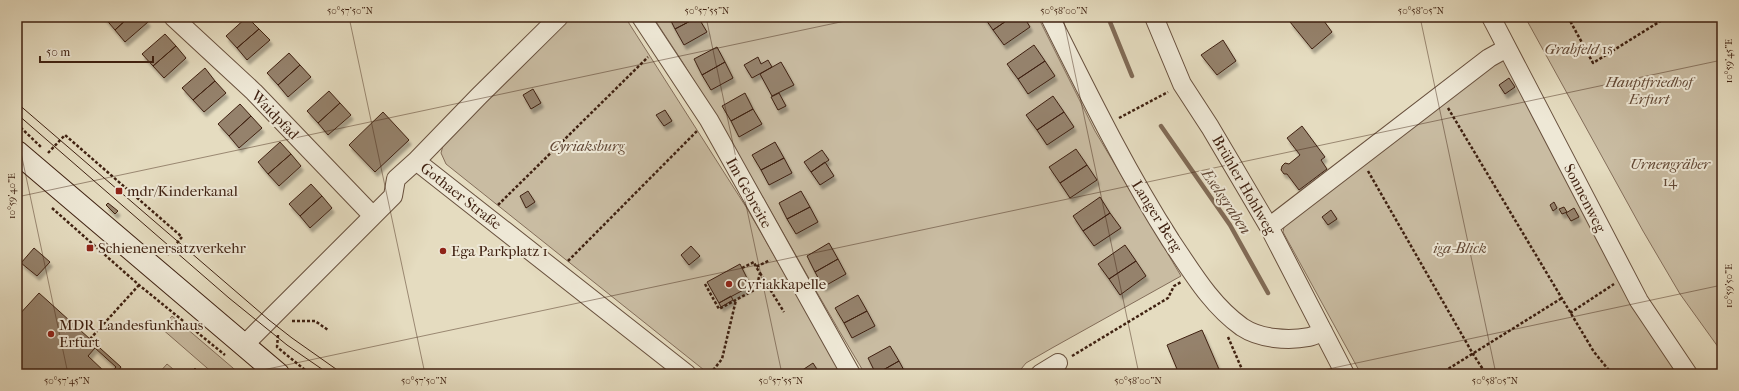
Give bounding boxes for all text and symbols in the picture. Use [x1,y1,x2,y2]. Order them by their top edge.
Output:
text: 50°57'50"N [327,5,373,17]
text: 50°57'55"N [685,5,730,17]
text: 50°58'00"N [1040,5,1088,17]
text: 50°58'05"N [1398,5,1445,17]
scale bar [40,38,153,64]
text: 10°59'45"E [1723,39,1735,83]
park label: Grabfeld 15 [1545,40,1614,58]
text: 50 m [46,45,70,59]
park label: Hauptfriedhof Erfurt [1604,73,1696,108]
street label: Waidpfad [247,86,303,144]
street label: Brühler Hohlweg [1208,132,1280,239]
park label: Cyriaksburg [549,137,626,155]
street label: Im Gebreite [722,154,776,232]
park label: Urnengräber 14 [1630,155,1711,190]
street label: Gothaer Straße [417,159,506,234]
street label: Sonnenweg [1560,161,1610,236]
water label: Eselsgraben [1197,164,1255,238]
text: 10°59'40"E [6,173,18,219]
street label: Langer Berg [1128,177,1187,256]
place label: mdr/Kinderkanal [127,182,238,200]
marker: mdr/Kinderkanal [114,186,124,196]
place label: Schienenersatzverkehr [98,239,247,257]
park label: iga-Blick [1433,239,1487,257]
place label: Ega Parkplatz 1 [451,242,548,260]
marker: Schienenersatzverkehr [85,243,95,253]
marker: Ega Parkplatz 1 [438,246,448,256]
text: 10°59'50"E [1723,264,1735,308]
place label: Cyriakkapelle [737,275,827,293]
marker: Cyriakkapelle [724,279,734,289]
place label: MDR Landesfunkhaus Erfurt [59,316,204,351]
marker: MDR Landesfunkhaus Erfurt [46,329,56,339]
text: 50°57'45"N [44,375,91,387]
text: 50°57'50"N [401,375,447,387]
text: 50°57'55"N [759,375,804,387]
text: 50°58'00"N [1114,375,1162,387]
text: 50°58'05"N [1472,375,1519,387]

